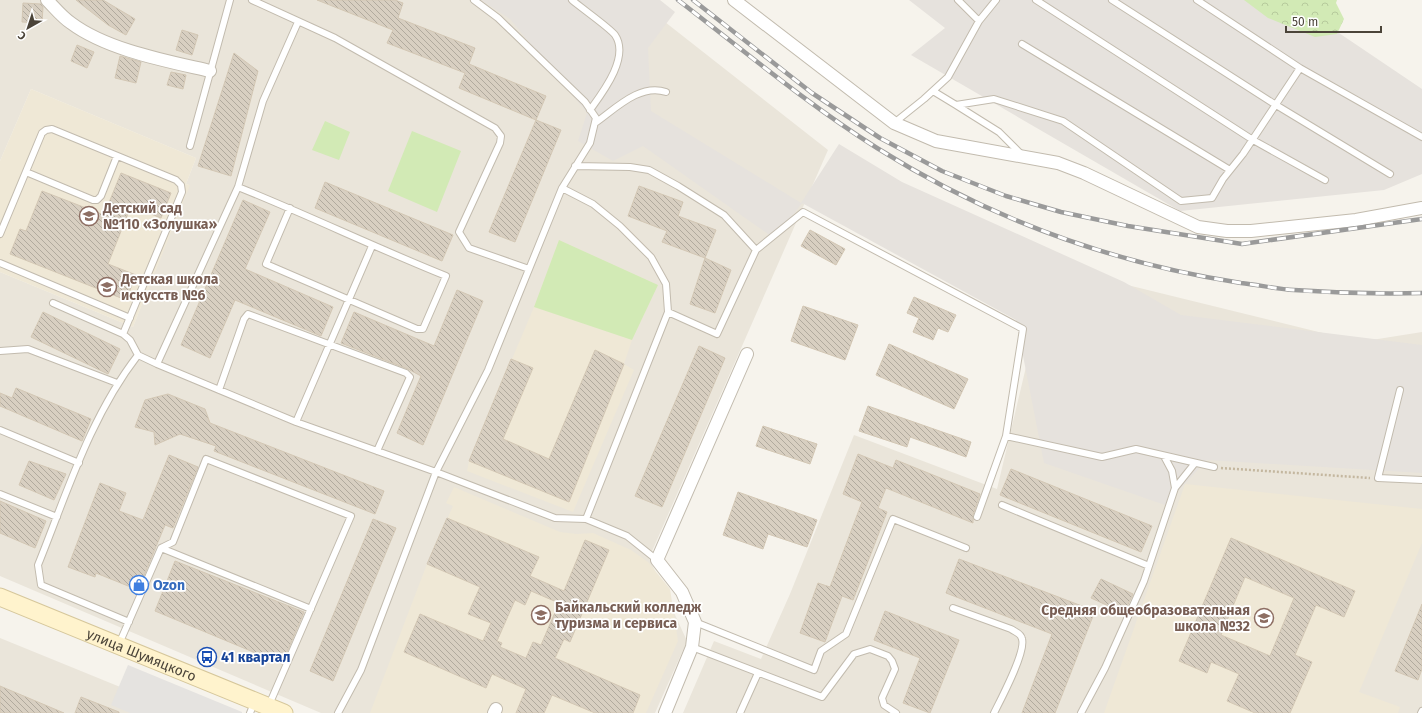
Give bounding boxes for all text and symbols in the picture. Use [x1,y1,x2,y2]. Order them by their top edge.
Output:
north arrow [8,8,48,48]
scale bar [1286,8,1381,34]
text: 50 m [1292,15,1318,29]
text: С [15,28,29,42]
place label: Детский сад №110 «Золушка» [102,200,218,233]
school or university icon: Детский сад №110 «Золушка» [78,205,100,227]
place label: Детская школа искусств №6 [120,271,219,304]
school or university icon: Детская школа искусств №6 [96,276,118,298]
shop icon: Ozon [128,574,150,596]
place label: Ozon [153,577,185,594]
place label: Байкальский колледж туризма и сервиса [555,599,702,632]
place label: Средняя общеобразовательная школа №32 [1041,602,1250,635]
school or university icon: Байкальский колледж туризма и сервиса [530,604,552,626]
school or university icon: Средняя общеобразовательная школа №32 [1253,607,1275,629]
street label: улица Шумяцкого [84,625,199,685]
bus stop icon: 41 квартал [196,646,218,668]
place label: 41 квартал [221,649,290,666]

